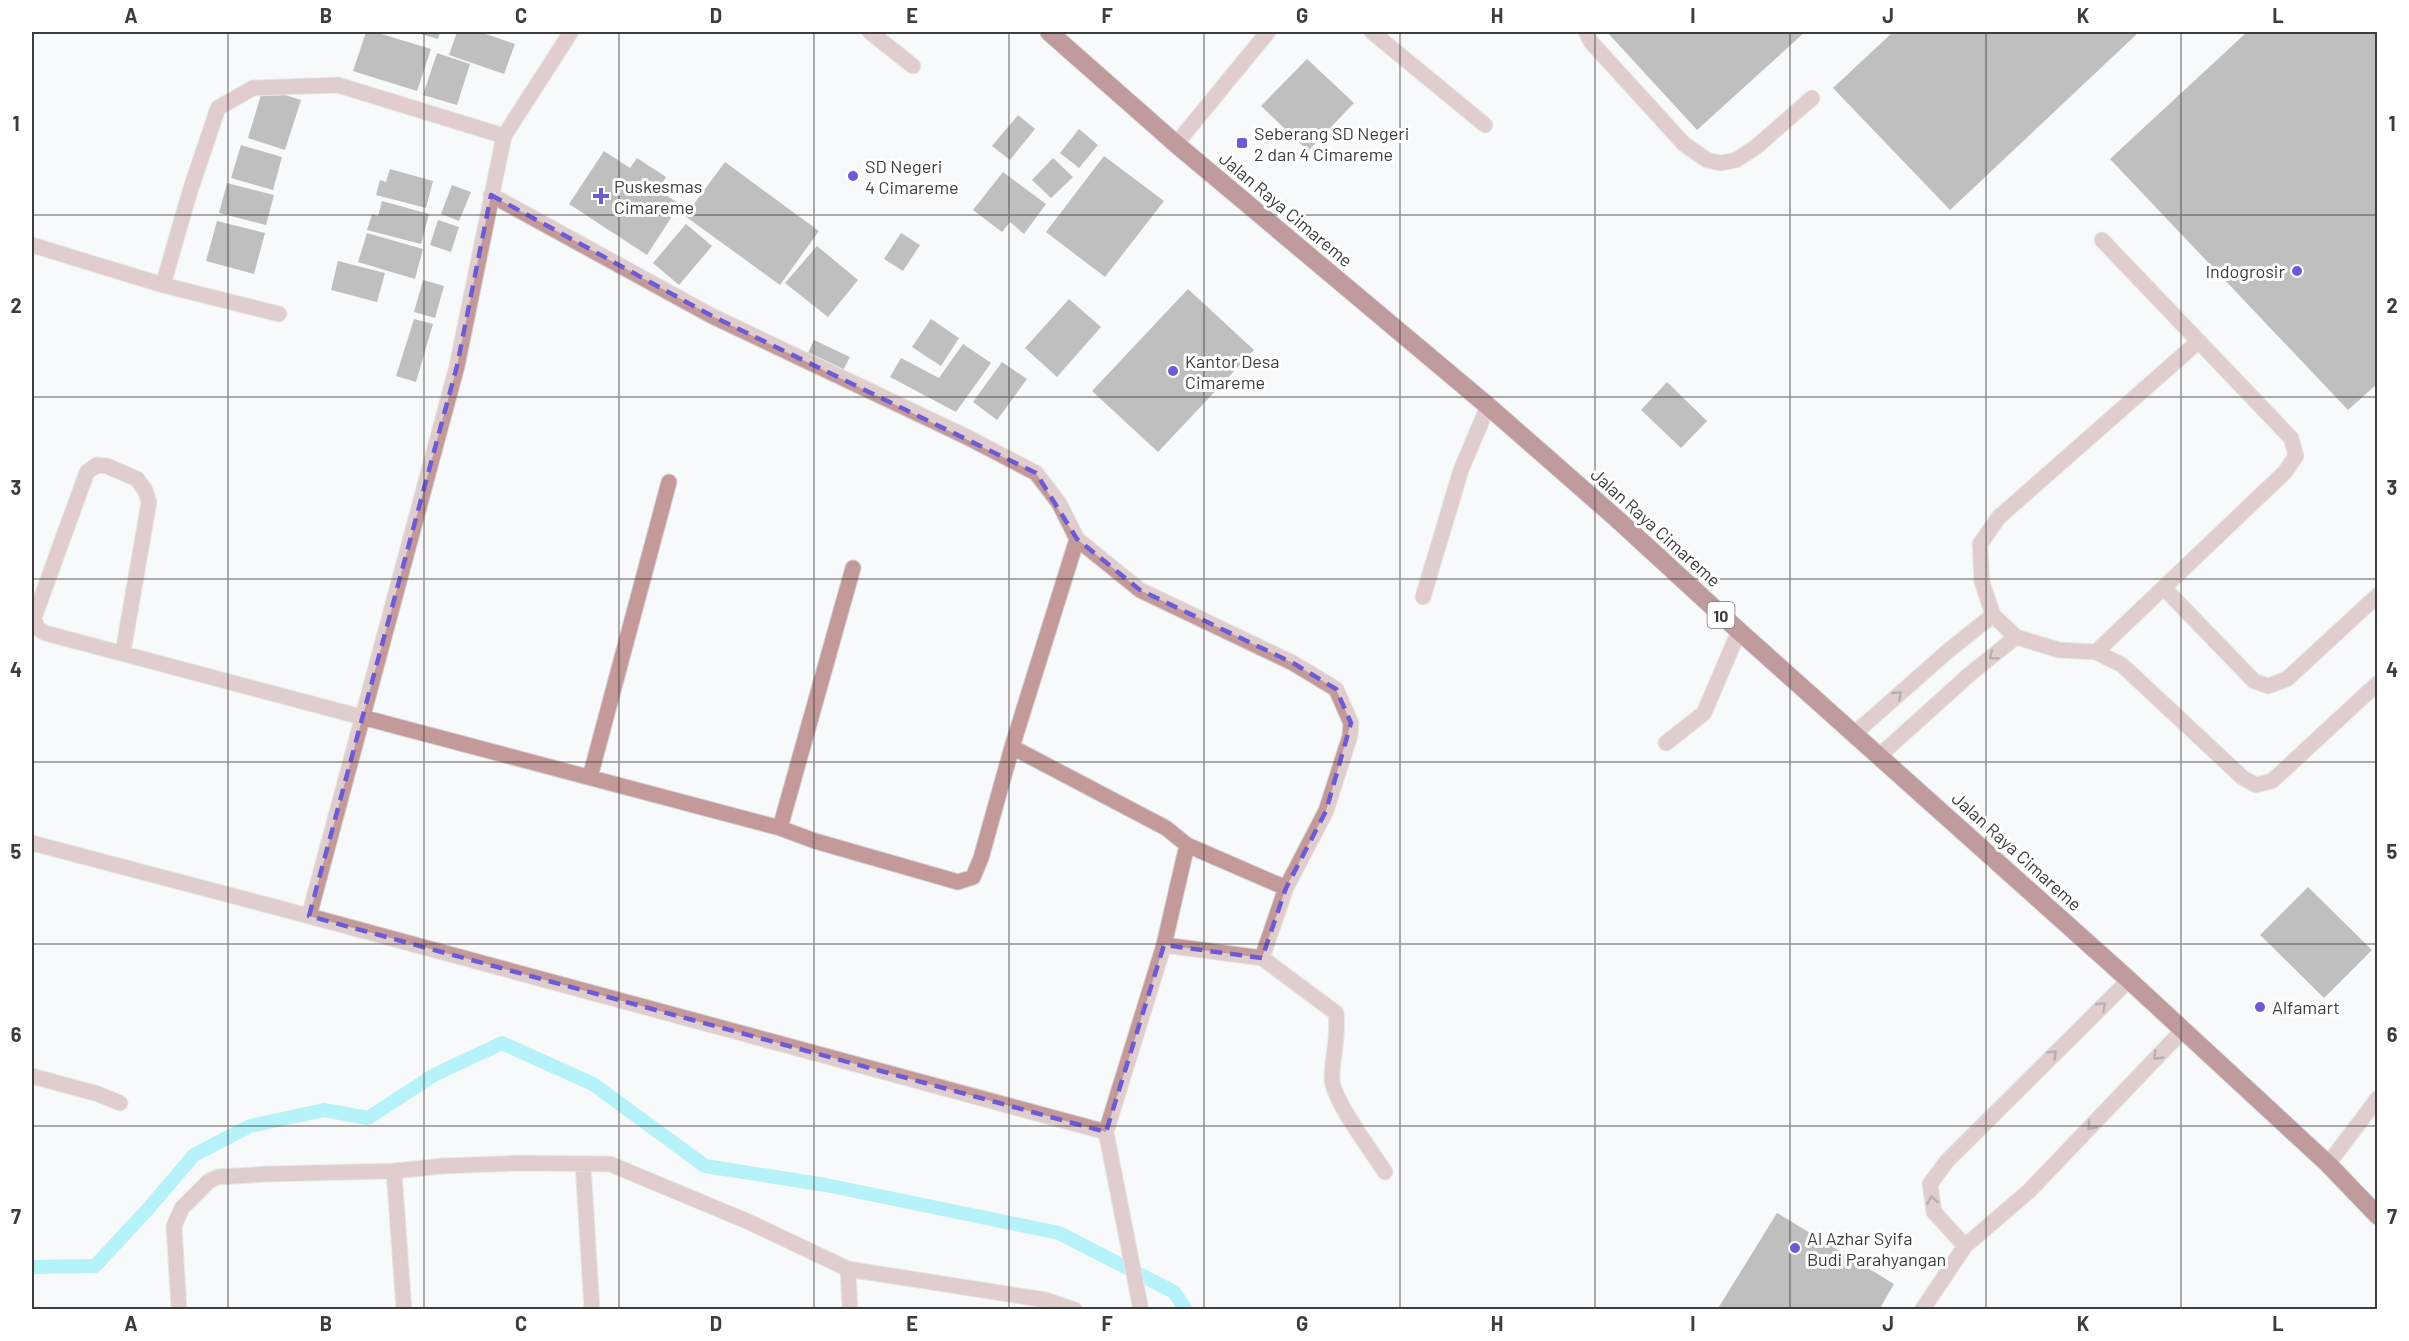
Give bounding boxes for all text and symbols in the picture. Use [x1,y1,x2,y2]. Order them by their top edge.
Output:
text: A [124,3,138,27]
text: B [320,3,332,27]
text: C [515,3,527,27]
text: D [710,3,722,27]
text: E [906,3,918,27]
text: F [1101,3,1113,27]
text: G [1296,3,1308,27]
text: H [1491,3,1503,27]
text: I [1690,3,1696,27]
text: J [1882,3,1894,27]
text: K [2077,3,2090,27]
text: L [2272,3,2284,27]
text: 1 [12,111,20,135]
text: 1 [2388,111,2396,135]
place label: Seberang SD Negeri 2 dan 4 Cimareme [1254,122,1409,165]
marker: Seberang SD Negeri 2 dan 4 Cimareme [1235,136,1249,150]
street label: Jalan Raya Cimareme [1215,147,1357,271]
place label: SD Negeri 4 Cimareme [865,155,959,198]
marker: SD Negeri 4 Cimareme [846,169,860,183]
place label: Puskesmas Cimareme [614,175,702,218]
marker: Puskesmas Cimareme [592,187,610,205]
place label: Indogrosir [2205,260,2285,282]
marker: Indogrosir [2290,264,2304,278]
text: 2 [10,293,22,317]
text: 2 [2386,293,2398,317]
place label: Kantor Desa Cimareme [1185,350,1280,393]
marker: Kantor Desa Cimareme [1166,364,1180,378]
street label: Jalan Raya Cimareme [1586,463,1726,591]
text: 3 [11,475,21,499]
text: 3 [2387,475,2397,499]
road number: 10 [1708,602,1734,628]
one-way arrow [1989,648,2000,659]
text: 4 [10,657,22,681]
text: 4 [2386,657,2398,681]
one-way arrow [1891,691,1901,702]
street label: Jalan Raya Cimareme [1947,787,2087,915]
text: 5 [11,839,22,863]
text: 5 [2387,839,2398,863]
place label: Alfamart [2272,996,2340,1018]
marker: Alfamart [2253,1000,2267,1014]
one-way arrow [2094,1003,2105,1014]
text: 6 [11,1022,22,1046]
text: 6 [2387,1022,2398,1046]
one-way arrow [2153,1050,2164,1060]
one-way arrow [2046,1051,2057,1061]
one-way arrow [2087,1119,2098,1129]
one-way arrow [1927,1195,1939,1205]
text: 7 [11,1204,21,1228]
text: 7 [2387,1204,2397,1228]
place label: Al Azhar Syifa Budi Parahyangan [1807,1227,1946,1270]
marker: Al Azhar Syifa Budi Parahyangan [1788,1241,1802,1255]
text: A [124,1311,138,1335]
text: B [320,1311,332,1335]
text: C [515,1311,527,1335]
text: D [710,1311,722,1335]
text: E [906,1311,918,1335]
text: F [1101,1311,1113,1335]
text: G [1296,1311,1308,1335]
text: H [1491,1311,1503,1335]
text: I [1690,1311,1696,1335]
text: J [1882,1311,1894,1335]
text: K [2077,1311,2090,1335]
text: L [2272,1311,2284,1335]

